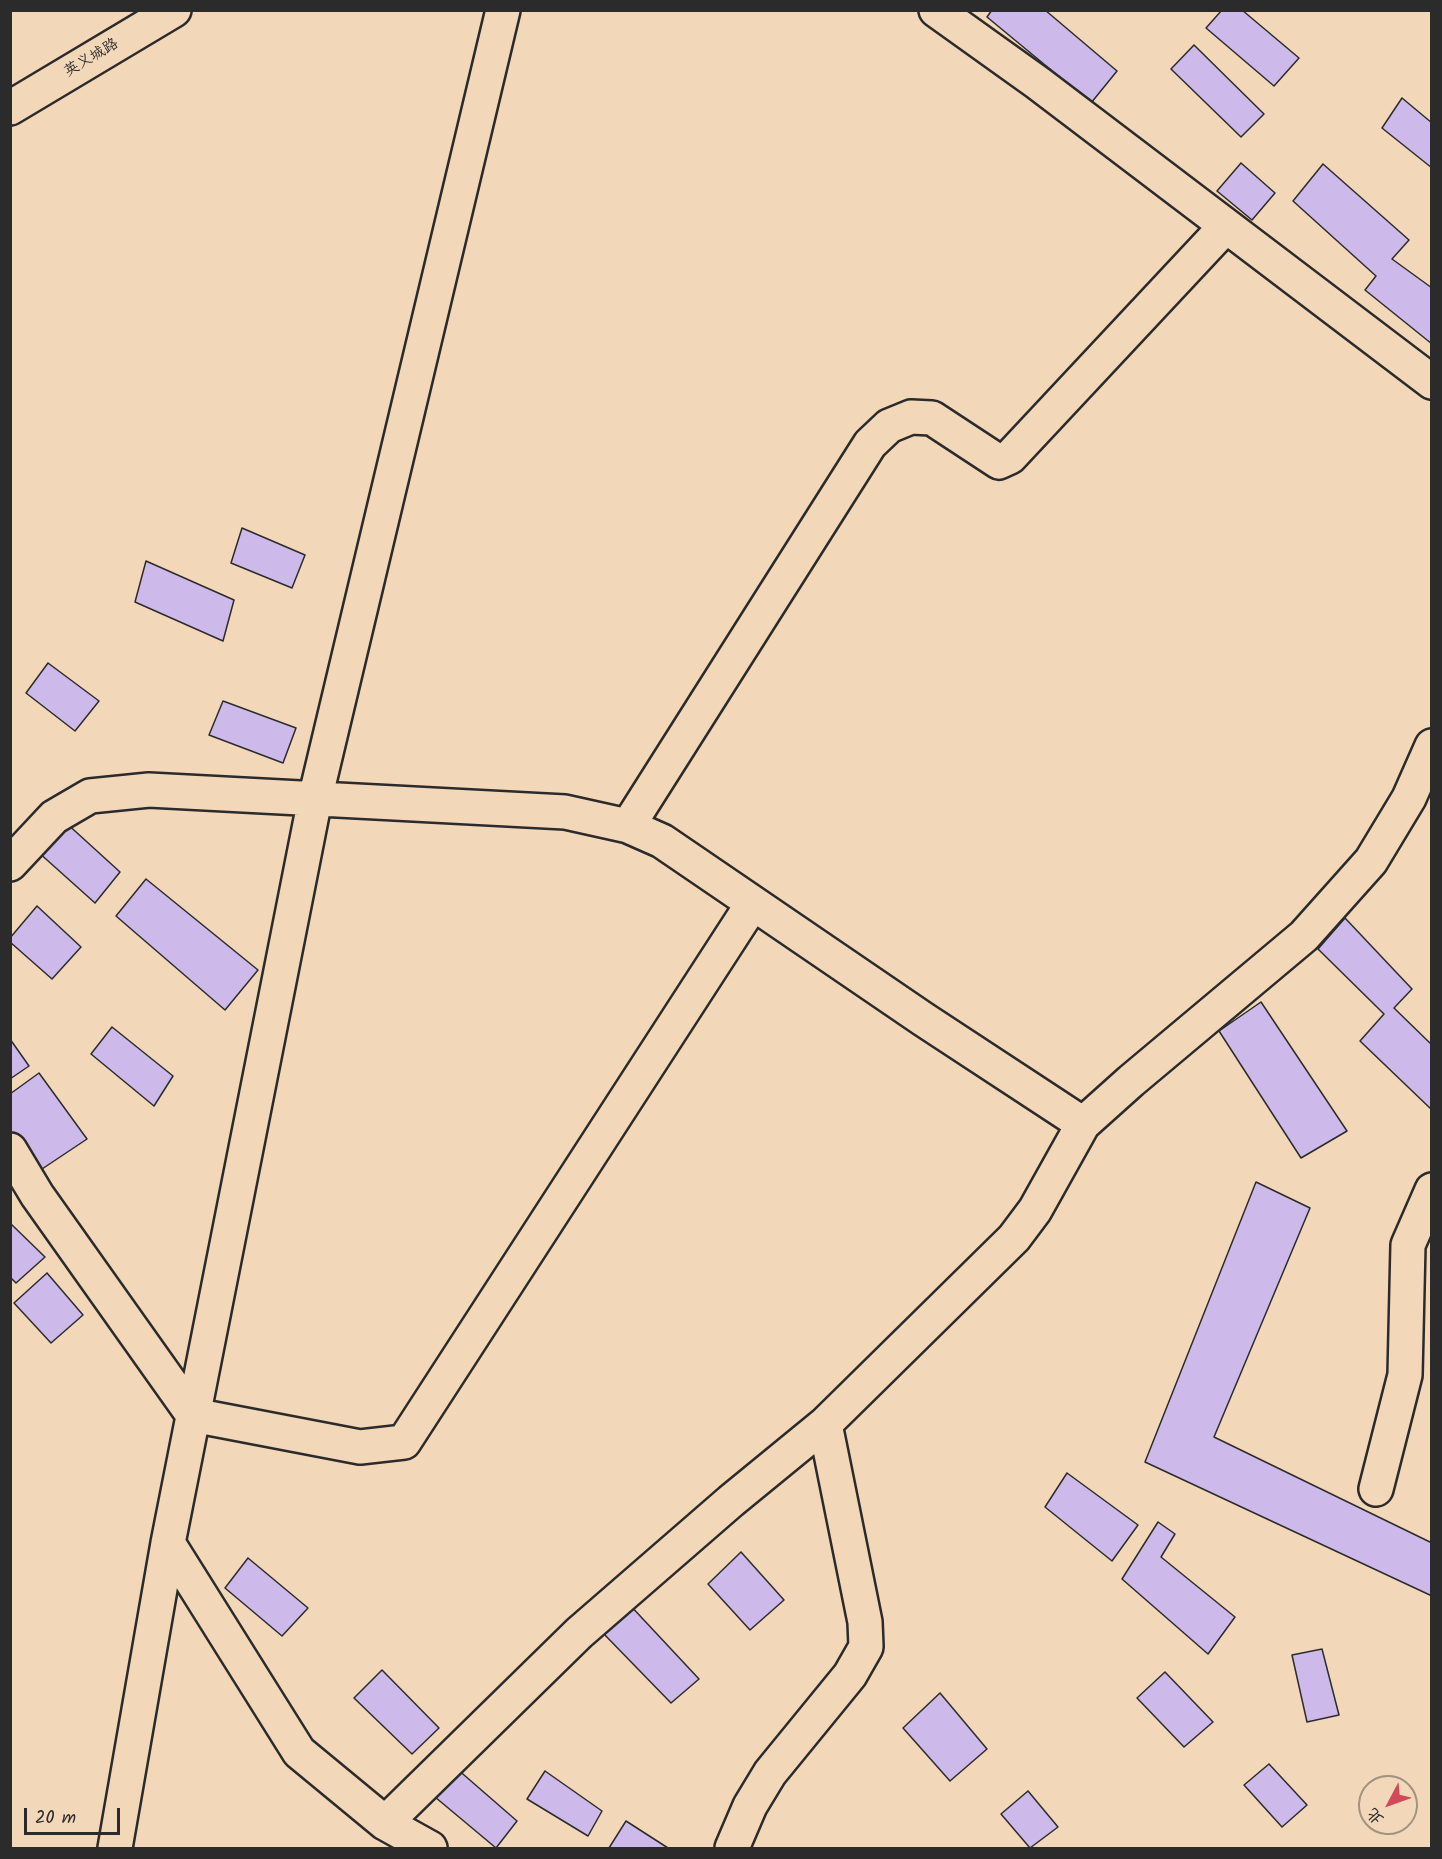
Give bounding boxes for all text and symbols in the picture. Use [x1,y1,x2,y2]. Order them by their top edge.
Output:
street label: 英义城路 [62,36,122,82]
north arrow [1358,1775,1418,1835]
scale bar [27,1796,123,1834]
text: 北 [1361,1802,1390,1830]
text: 20 m [35,1804,76,1833]

